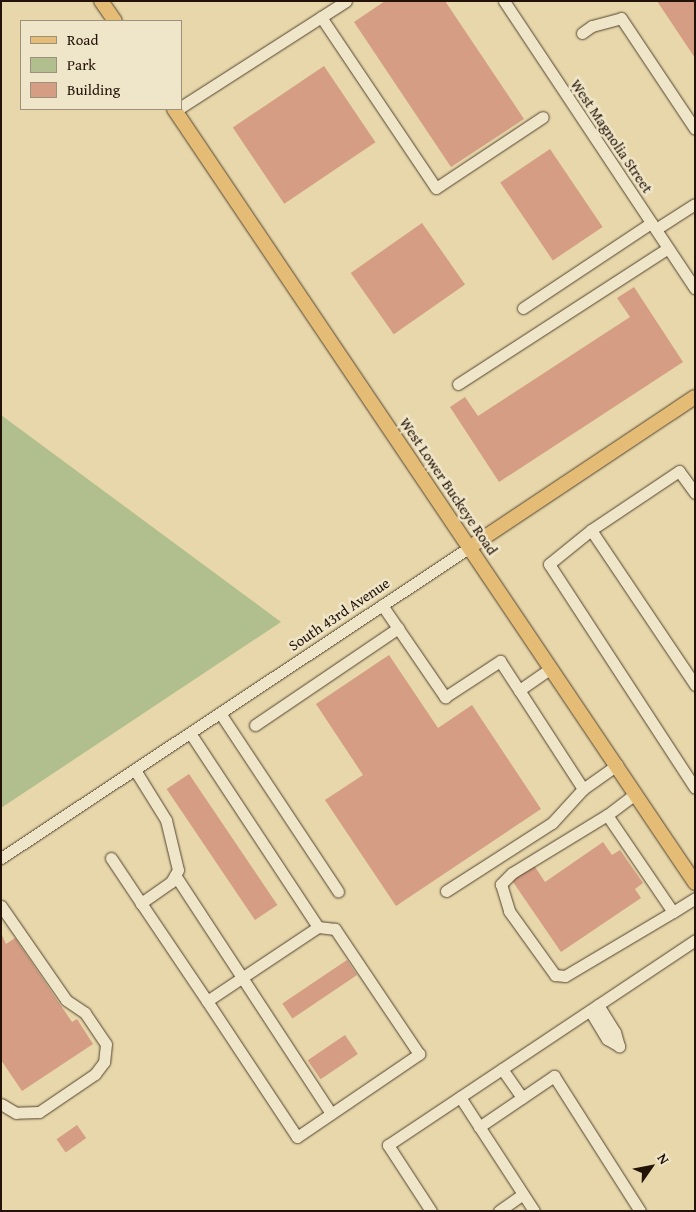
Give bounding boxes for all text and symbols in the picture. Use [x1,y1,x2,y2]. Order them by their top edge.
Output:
legend [20,20,182,110]
text: Road [67,29,98,50]
text: Park [67,54,96,75]
street label: West Magnolia Street [567,76,657,196]
text: Building [67,79,120,100]
street label: West Lower Buckeye Road [396,414,502,558]
street label: South 43rd Avenue [285,574,393,654]
north arrow [626,1142,676,1192]
text: N [653,1149,675,1168]

